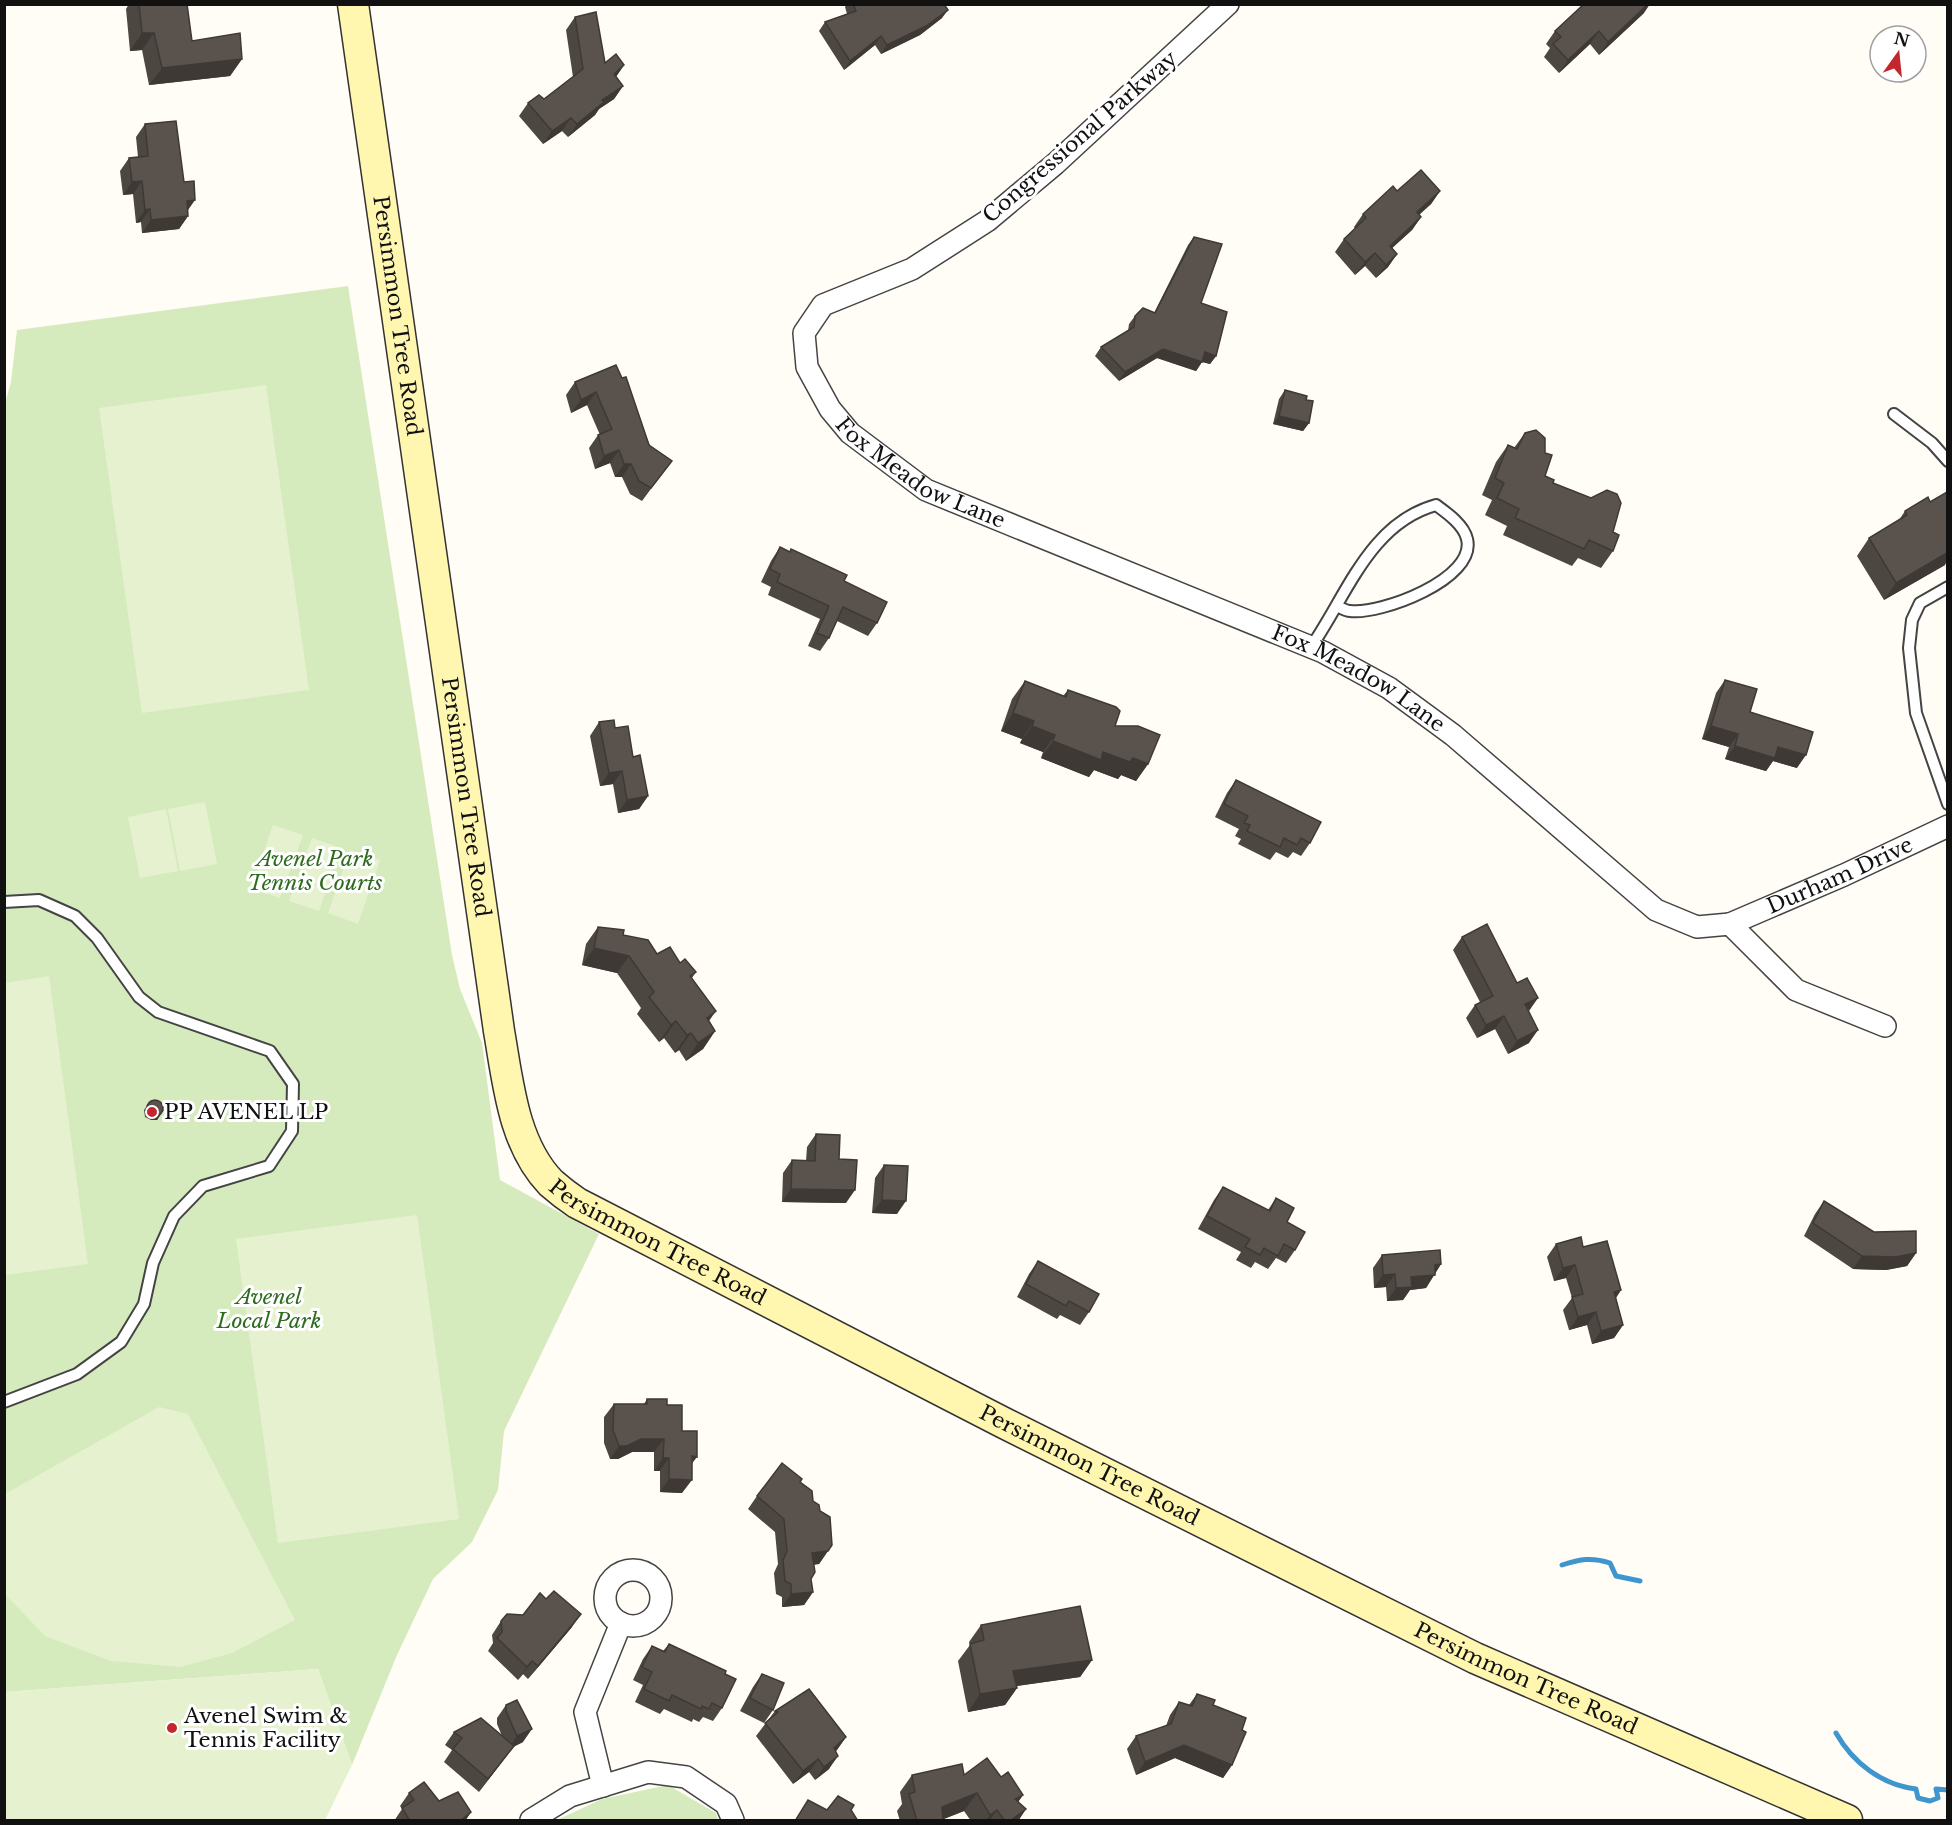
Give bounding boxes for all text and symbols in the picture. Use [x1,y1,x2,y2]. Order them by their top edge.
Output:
north arrow [1868,24,1928,84]
text: N [1892,28,1912,51]
street label: Congressional Parkway [977,45,1183,229]
street label: Persimmon Tree Road [367,194,427,438]
street label: Fox Meadow Lane [830,412,1009,534]
street label: Fox Meadow Lane [1268,620,1450,738]
street label: Persimmon Tree Road [436,675,496,919]
street label: Durham Drive [1763,831,1917,920]
park label: Avenel Park Tennis Courts [247,846,383,896]
place label: PP AVENEL LP [164,1099,328,1125]
marker: PP AVENEL LP [145,1105,159,1119]
street label: Persimmon Tree Road [544,1174,770,1311]
park label: Avenel Local Park [216,1284,321,1334]
street label: Persimmon Tree Road [975,1400,1204,1531]
street label: Persimmon Tree Road [1410,1617,1642,1740]
place label: Avenel Swim & Tennis Facility [183,1703,348,1753]
marker: Avenel Swim & Tennis Facility [165,1721,179,1735]

